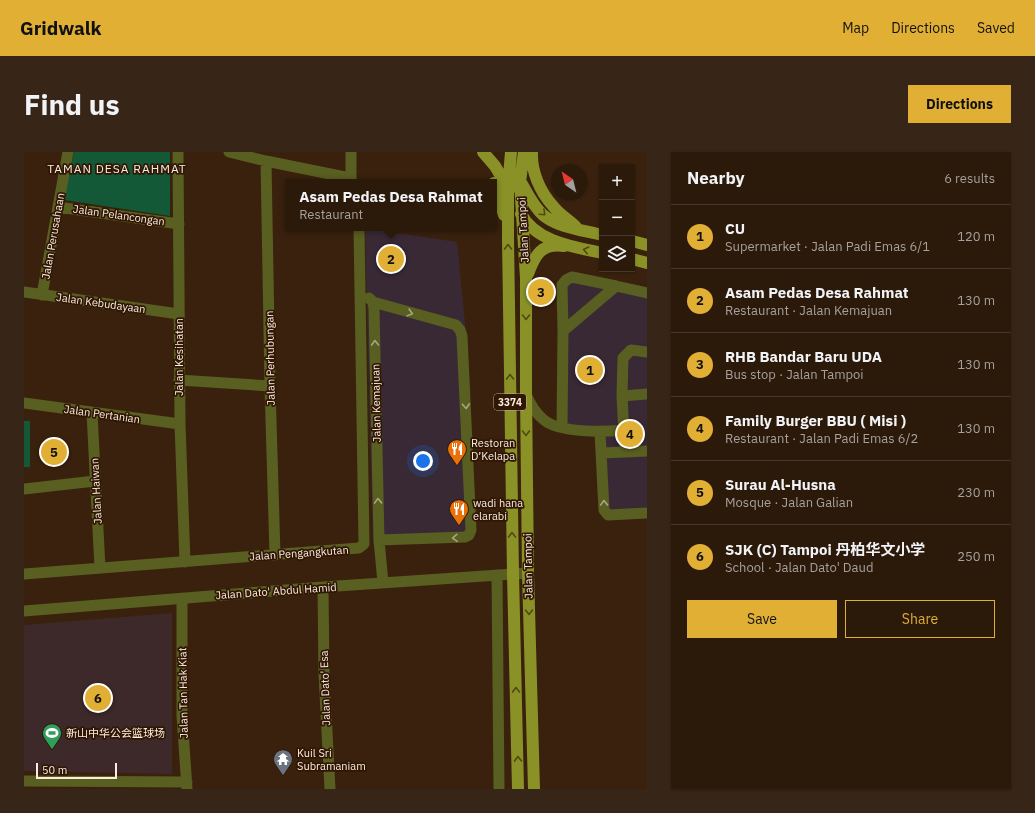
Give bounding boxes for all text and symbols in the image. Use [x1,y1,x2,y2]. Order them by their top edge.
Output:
text: Gridwalk [20,16,102,40]
text: Map [842,19,869,37]
text: Directions [891,19,955,37]
text: Saved [977,19,1015,37]
button: Directions [908,85,1011,123]
text: Find us [24,86,120,123]
district label: TAMAN DESA RAHMAT [47,161,187,176]
north arrow [551,164,587,200]
map controls [599,164,635,272]
button: + [599,164,635,200]
text: Nearby [687,167,745,189]
text: 6 results [944,170,995,187]
popup [285,179,497,231]
text: Asam Pedas Desa Rahmat [299,187,483,206]
street label: Jalan Perusahaan [39,192,67,280]
street label: Jalan Tampoi [514,197,532,263]
button: − [599,200,635,236]
street label: Jalan Pelancongan [72,202,166,228]
text: Restaurant [299,206,363,223]
one-way arrow [538,209,546,216]
text: CU [725,219,745,238]
text: 1 [696,228,704,245]
text: 120 m [957,228,995,245]
button: layers [599,236,635,272]
text: Supermarket · Jalan Padi Emas 6/1 [725,238,930,255]
pin: 2 [378,244,404,274]
one-way arrow [504,244,512,250]
one-way arrow [583,246,589,254]
pin: 3 [528,277,554,307]
text: Asam Pedas Desa Rahmat [725,283,909,302]
street label: Jalan Kebudayaan [55,290,147,316]
text: 2 [696,292,704,309]
text: 130 m [957,292,995,309]
text: Restaurant · Jalan Kemajuan [725,302,892,319]
one-way arrow [406,308,413,317]
street label: Jalan Perhubungan [262,310,278,406]
one-way arrow [522,314,530,320]
street label: Jalan Kesihatan [172,318,186,396]
one-way arrow [371,340,379,346]
text: RHB Bandar Baru UDA [725,347,882,366]
pin: 1 [577,355,603,385]
text: 3 [696,356,704,373]
text: 130 m [957,356,995,373]
street label: Jalan Kemajuan [368,364,384,442]
text: Bus stop · Jalan Tampoi [725,366,864,383]
one-way arrow [506,374,514,380]
road number: 3374 [494,394,526,410]
street label: Jalan Pertanian [63,402,141,426]
one-way arrow [461,403,470,409]
text: Family Burger BBU ( Misi ) [725,411,906,430]
pin: 4 [617,419,643,449]
text: 4 [696,420,704,437]
text: 130 m [957,420,995,437]
one-way arrow [522,430,530,436]
text: Restaurant · Jalan Padi Emas 6/2 [725,430,918,447]
place label: Restoran D’Kelapa [471,436,515,463]
pin: 5 [41,437,67,467]
restaurant icon: Restoran D’Kelapa [446,438,468,466]
your location [413,451,433,471]
street label: Jalan Haiwan [87,458,105,524]
text: Surau Al-Husna [725,475,836,494]
text: 5 [696,484,704,501]
text: 230 m [957,484,995,501]
text: Mosque · Jalan Galian [725,494,853,511]
place label: wadi hana elarabi [473,496,523,523]
one-way arrow [374,498,382,504]
restaurant icon: wadi hana elarabi [448,498,470,526]
one-way arrow [599,500,608,506]
one-way arrow [508,532,517,538]
one-way arrow [452,533,458,542]
street label: Jalan Tampoi [520,533,536,599]
text: SJK (C) Tampoi 丹柏华文小学 [725,540,925,559]
street label: Jalan Pengangkutan [249,543,349,563]
text: 6 [696,548,704,565]
text: 250 m [957,548,995,565]
text: School · Jalan Dato' Daud [725,559,873,576]
street label: Jalan Dato' Abdul Hamid [215,580,337,602]
button: Save [687,600,837,638]
button: Share [845,600,995,638]
one-way arrow [525,609,533,615]
street label: Jalan Tan Hak Kiat [175,647,191,739]
street label: Jalan Dato' Esa [317,650,333,726]
pin: 6 [85,683,111,713]
one-way arrow [512,687,520,693]
sports icon: 新山中华公会篮球场 [41,722,63,750]
place label: 新山中华公会篮球场 [66,726,165,740]
place label: Kuil Sri Subramaniam [297,746,366,773]
temple icon: Kuil Sri Subramaniam [272,748,294,776]
one-way arrow [513,756,522,762]
scale bar [36,761,117,780]
text: 50 m [42,763,67,777]

